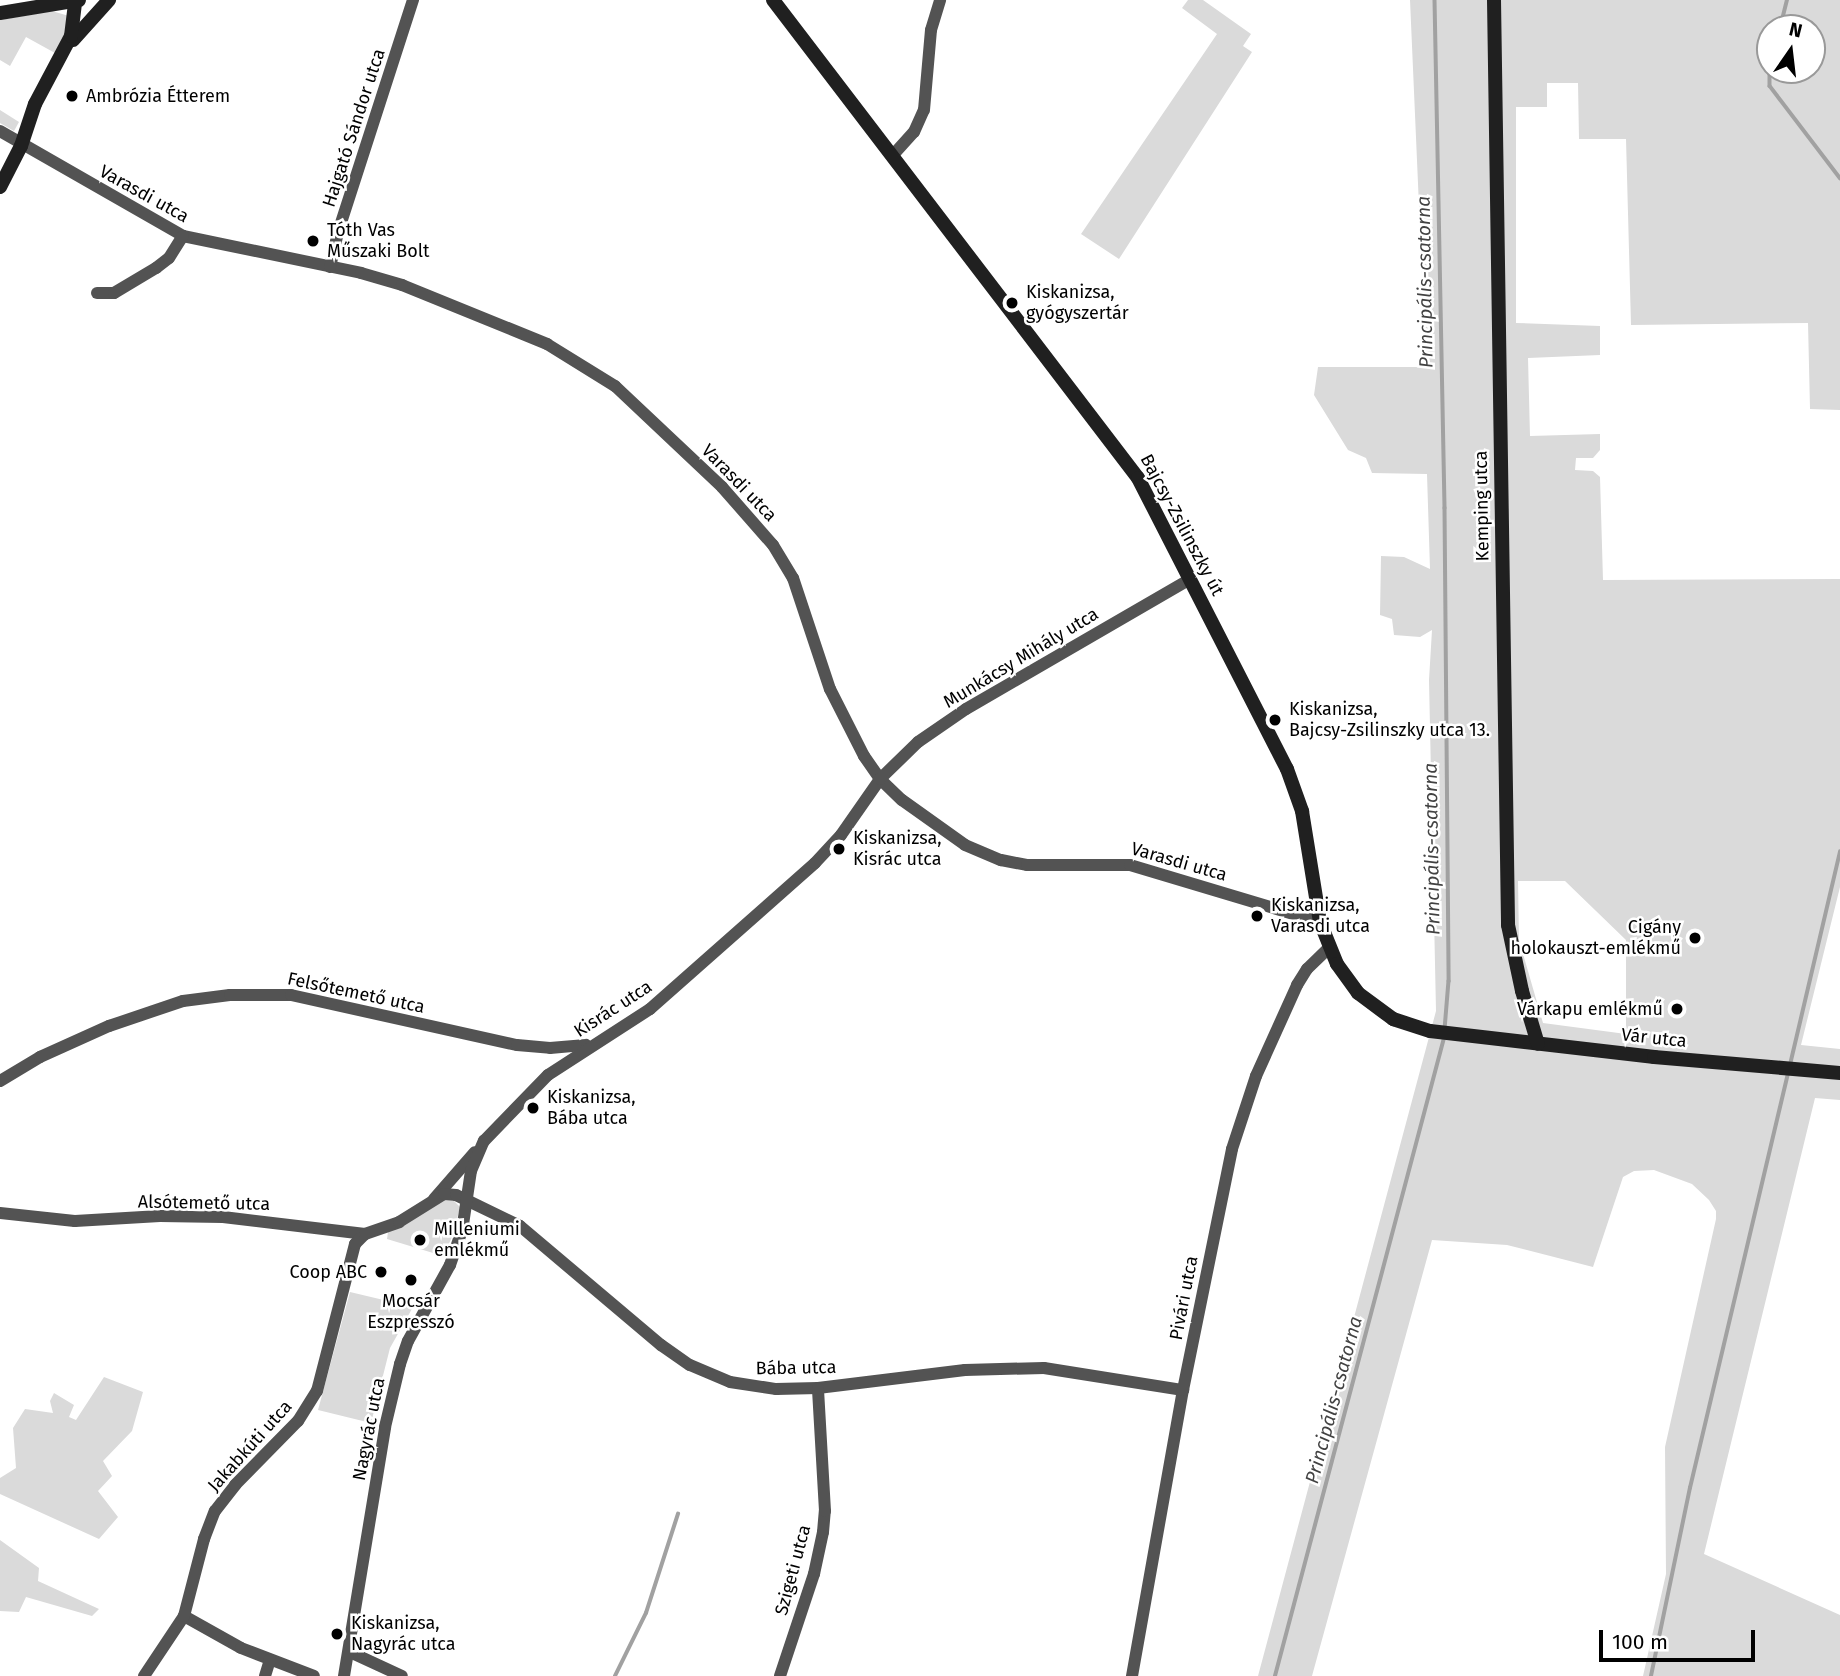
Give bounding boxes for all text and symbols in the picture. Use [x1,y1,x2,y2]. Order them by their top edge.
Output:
north arrow [1756,14,1826,84]
text: N [1787,17,1805,43]
street label: Hajgató Sándor utca [318,46,390,210]
place label: Ambrózia Étterem [86,85,230,107]
marker: Ambrózia Étterem [64,88,80,104]
street label: Varasdi utca [95,161,193,227]
water label: Principális-csatorna [1412,196,1438,368]
place label: Tóth Vas Műszaki Bolt [327,220,430,262]
marker: Tóth Vas Műszaki Bolt [305,233,321,249]
place label: Kiskanizsa, gyógyszertár [1026,282,1129,324]
marker: Kiskanizsa, gyógyszertár [1004,295,1020,311]
street label: Varasdi utca [697,440,781,526]
street label: Bajcsy-Zsilinszky út [1136,450,1228,600]
street label: Kemping utca [1470,450,1494,562]
street label: Munkácsy Mihály utca [940,603,1102,713]
place label: Kiskanizsa, Bajcsy-Zsilinszky utca 13. [1289,699,1490,742]
marker: Kiskanizsa, Bajcsy-Zsilinszky utca 13. [1267,712,1283,728]
water label: Principális-csatorna [1419,763,1445,935]
place label: Kiskanizsa, Kisrác utca [853,828,942,870]
street label: Varasdi utca [1128,838,1230,886]
marker: Kiskanizsa, Kisrác utca [831,841,847,857]
place label: Kiskanizsa, Varasdi utca [1271,895,1370,937]
marker: Kiskanizsa, Varasdi utca [1249,908,1265,924]
place label: Cigány holokauszt-emlékmű [1510,917,1681,960]
marker: Cigány holokauszt-emlékmű [1687,930,1703,946]
street label: Felsőtemető utca [285,968,427,1018]
street label: Kisrác utca [570,976,656,1042]
place label: Várkapu emlékmű [1517,998,1663,1020]
marker: Várkapu emlékmű [1669,1001,1685,1017]
street label: Vár utca [1620,1024,1688,1052]
place label: Kiskanizsa, Bába utca [547,1087,636,1130]
marker: Kiskanizsa, Bába utca [525,1100,541,1116]
street label: Alsótemető utca [138,1191,270,1215]
place label: Milleniumi emlékmű [434,1219,520,1262]
marker: Milleniumi emlékmű [412,1232,428,1248]
street label: Pivári utca [1165,1254,1203,1342]
place label: Coop ABC [289,1261,367,1283]
marker: Coop ABC [373,1264,389,1280]
marker: Mocsár Eszpresszó [403,1272,419,1288]
place label: Mocsár Eszpresszó [367,1291,455,1334]
water label: Principális-csatorna [1301,1314,1367,1486]
street label: Bába utca [755,1356,837,1380]
street label: Nagyrác utca [348,1376,390,1482]
street label: Jakabkúti utca [203,1396,297,1496]
street label: Szigeti utca [771,1522,815,1618]
place label: Kiskanizsa, Nagyrác utca [351,1613,456,1656]
scale bar [1602,1616,1758,1660]
marker: Kiskanizsa, Nagyrác utca [329,1626,345,1642]
text: 100 m [1612,1629,1668,1655]

